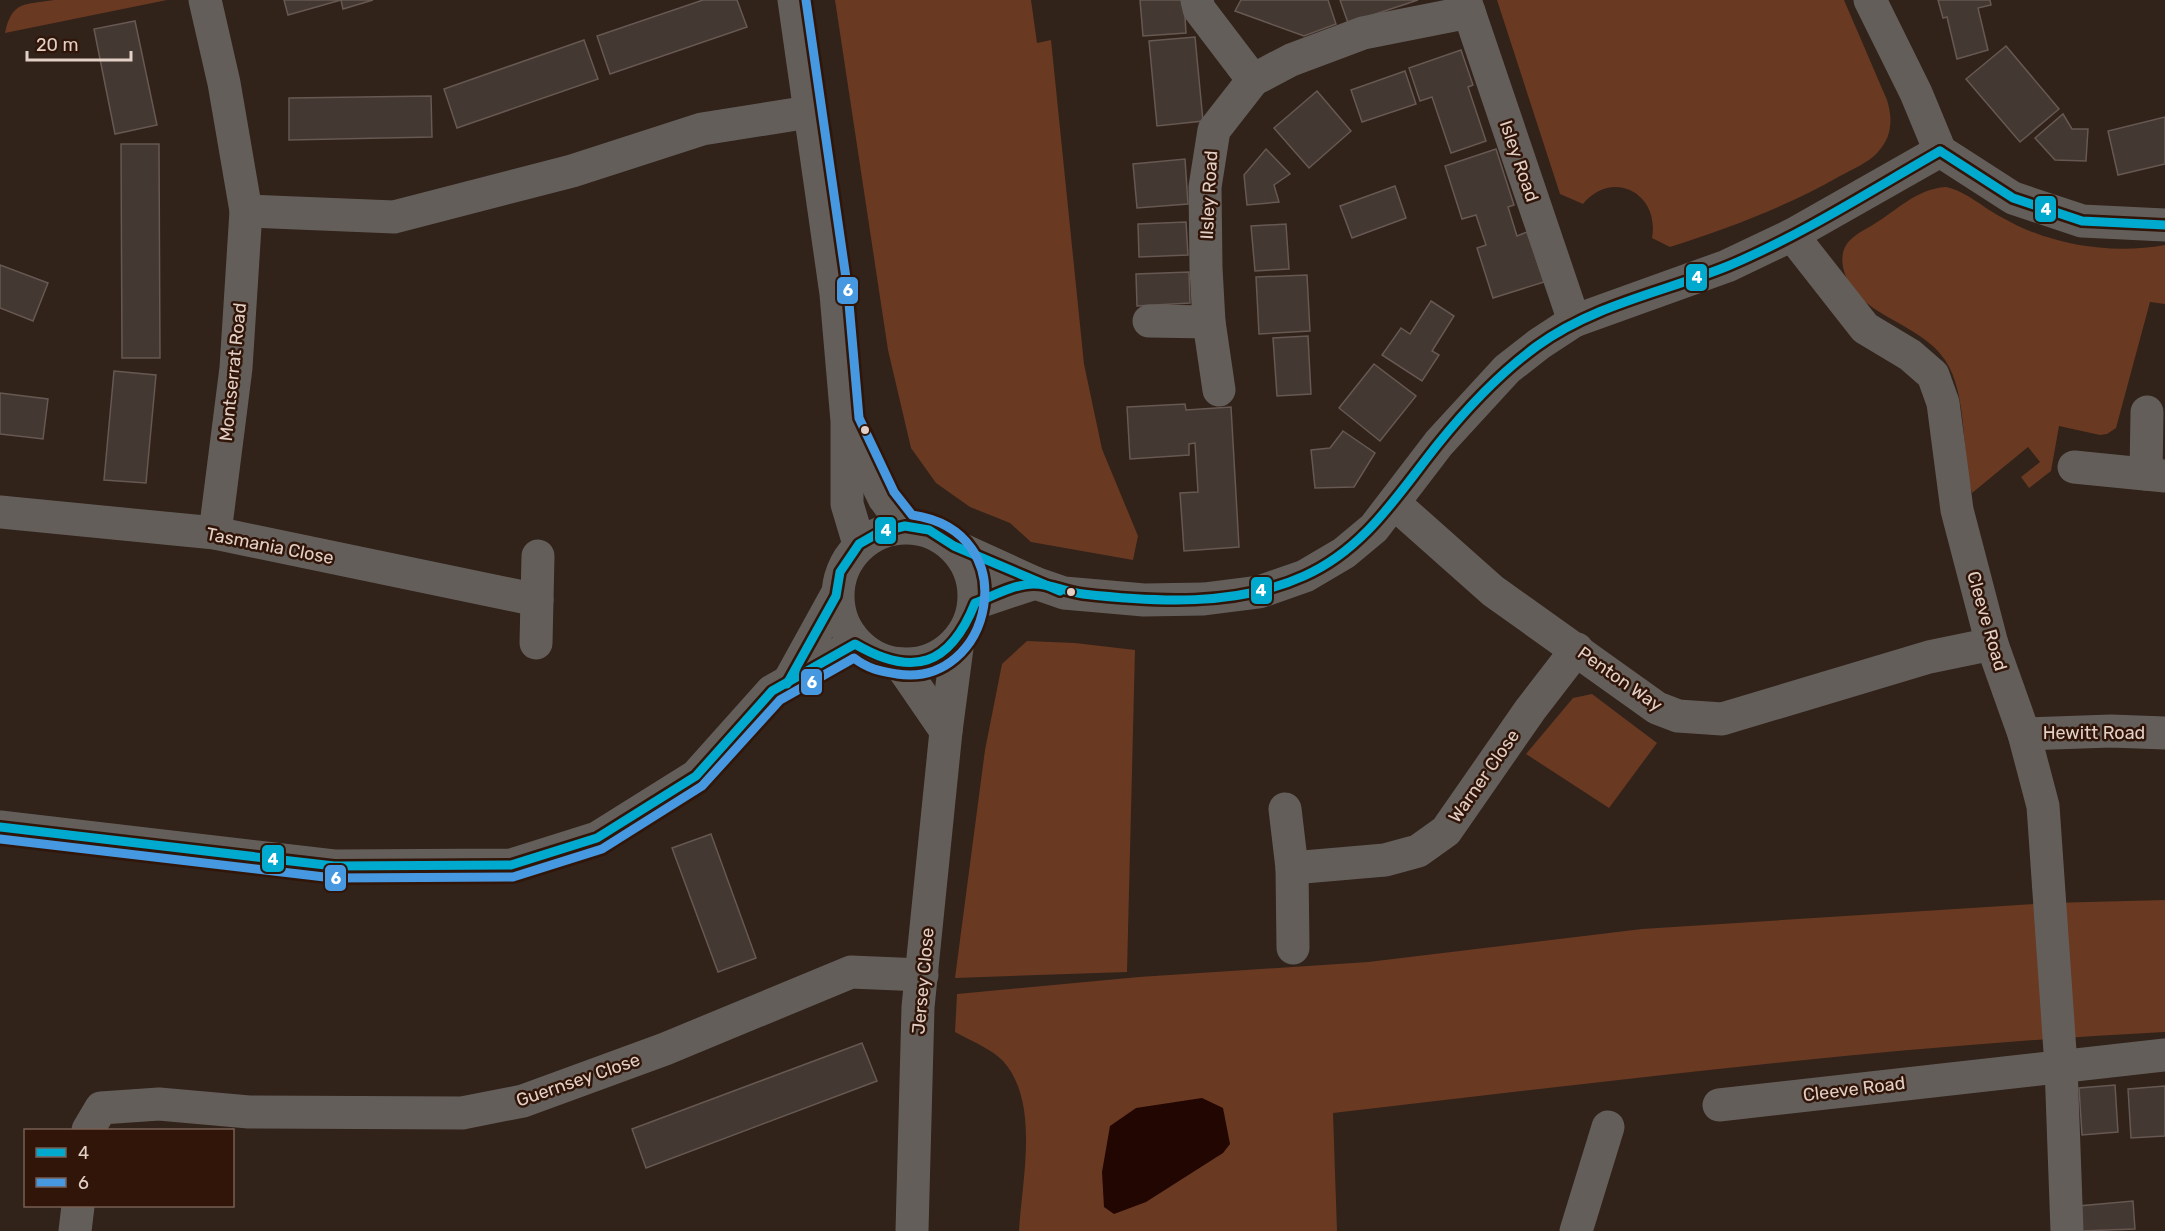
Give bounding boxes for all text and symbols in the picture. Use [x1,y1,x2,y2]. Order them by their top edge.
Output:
scale bar [27,24,130,62]
text: 20 m [36,34,78,56]
street label: Isley Road [1495,117,1543,205]
street label: Ilsley Road [1196,150,1222,240]
line badge: 4 [2034,195,2057,223]
text: 4 [2041,200,2052,219]
line badge: 4 [1685,263,1708,292]
text: 4 [1692,268,1703,287]
line badge: 6 [836,276,859,305]
text: 6 [843,281,853,300]
street label: Montserrat Road [215,302,251,442]
unlabelled marker [859,424,871,436]
line badge: 4 [874,516,897,545]
text: 4 [881,521,892,540]
street label: Tasmania Close [204,523,336,569]
street label: Cleeve Road [1962,568,2012,674]
line badge: 4 [1250,576,1273,605]
text: 4 [1256,581,1267,600]
unlabelled marker [1065,586,1077,598]
street label: Penton Way [1573,642,1667,716]
line badge: 6 [800,668,823,696]
text: 6 [807,673,817,692]
street label: Hewitt Road [2043,722,2145,744]
street label: Warner Close [1444,725,1524,827]
line badge: 4 [261,844,285,873]
text: 4 [268,850,279,869]
line badge: 6 [324,864,347,892]
text: 6 [331,869,341,888]
street label: Jersey Close [907,927,939,1035]
street label: Guernsey Close [513,1048,643,1112]
street label: Cleeve Road [1802,1072,1906,1106]
legend [24,1129,234,1207]
text: 4 [78,1142,89,1164]
text: 6 [78,1172,89,1194]

